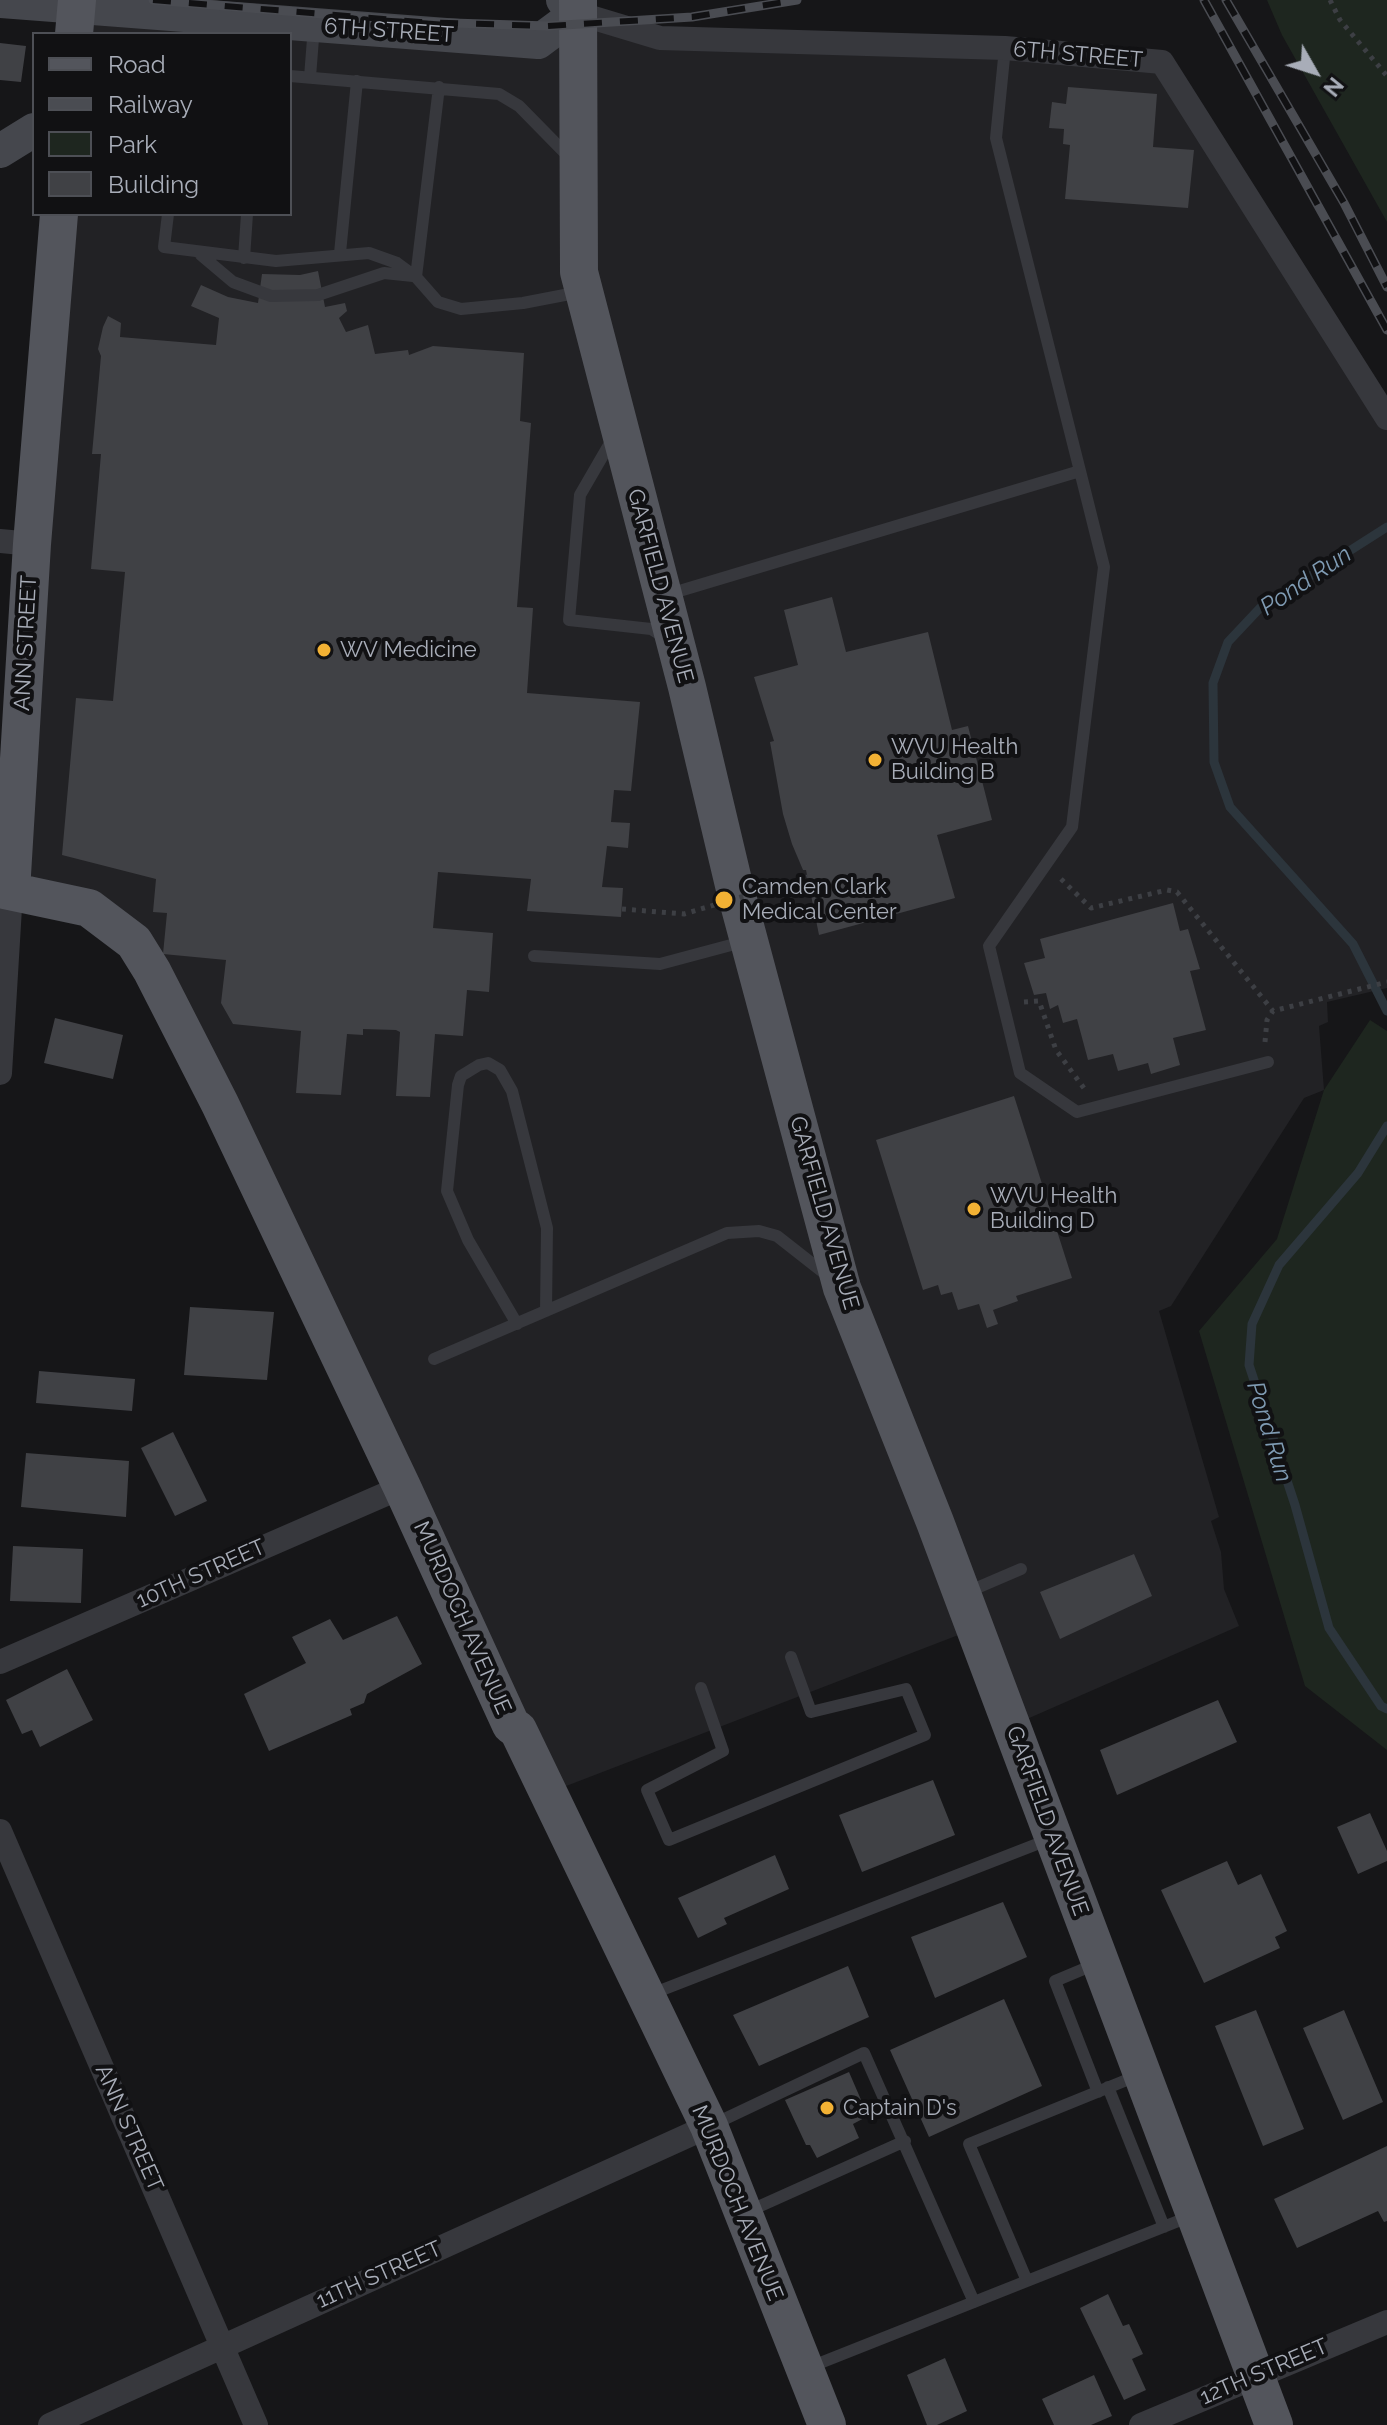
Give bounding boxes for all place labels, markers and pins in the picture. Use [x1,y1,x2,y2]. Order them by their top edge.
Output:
place label: WV Medicine [340,637,477,663]
marker: WV Medicine [315,641,333,659]
place label: WVU Health Building B [891,734,1018,786]
marker: WVU Health Building B [866,751,884,769]
place label: Camden Clark Medical Center [742,874,897,926]
marker: Camden Clark Medical Center [713,889,735,911]
place label: WVU Health Building D [990,1183,1117,1234]
marker: WVU Health Building D [965,1200,983,1218]
place label: Captain D's [843,2095,957,2121]
marker: Captain D's [818,2099,836,2117]

